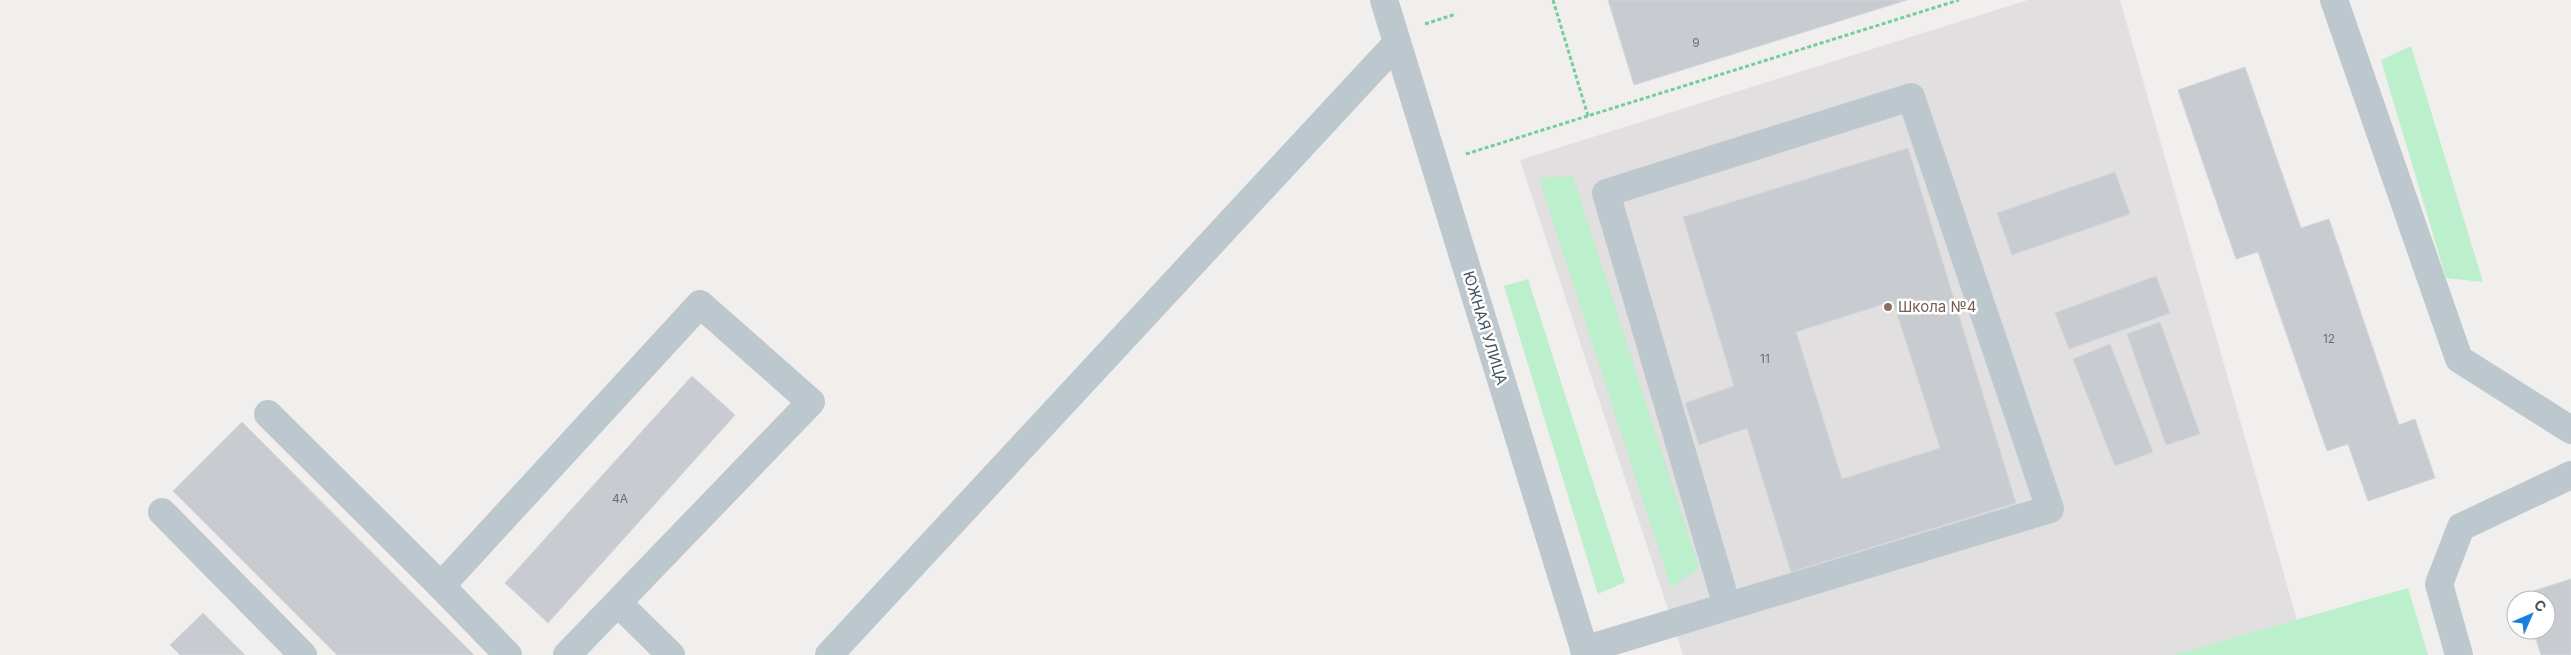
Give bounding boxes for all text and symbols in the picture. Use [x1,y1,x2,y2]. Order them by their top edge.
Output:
house number: 9 [1692,35,1700,50]
street label: ЮЖНАЯ УЛИЦА [1459,269,1512,387]
place label: Школа №4 [1898,297,1977,316]
marker: Школа №4 [1882,301,1894,313]
house number: 12 [2323,331,2335,346]
house number: 11 [1760,351,1770,366]
house number: 4А [612,491,628,506]
north arrow [2506,590,2556,640]
text: С [2531,596,2550,615]

